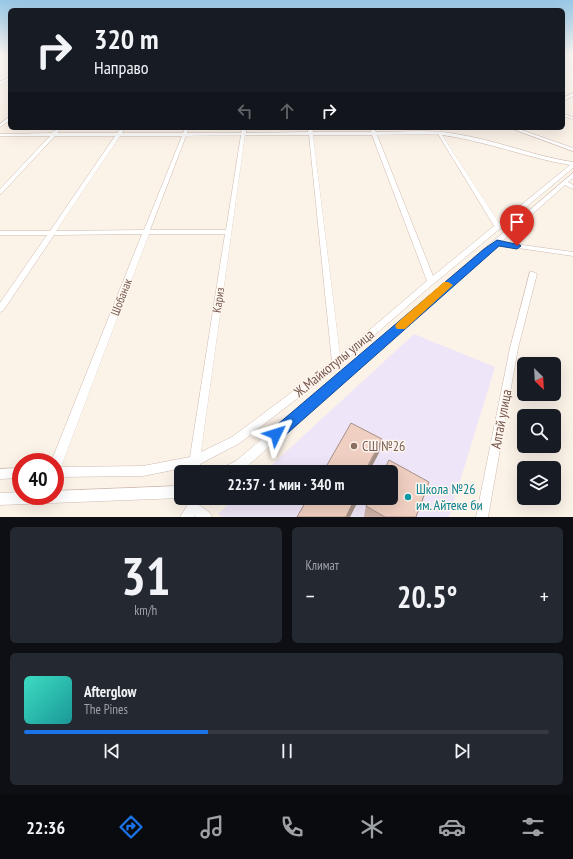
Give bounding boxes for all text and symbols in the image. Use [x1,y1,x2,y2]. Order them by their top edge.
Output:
text: 320 m [94,20,158,57]
icon: right [28,24,80,76]
text: Направо [94,56,149,79]
icon: left [234,100,256,122]
icon: ahead [276,100,298,122]
icon: right [318,100,340,122]
pin [500,205,534,246]
icon: arrive [506,211,528,233]
street label: Шобанак [107,276,135,318]
street label: Кариз [209,286,227,314]
street label: Ж.Майкотулы улица [290,325,378,401]
north arrow [517,357,561,401]
map controls [517,357,561,505]
street label: Алтай улица [486,388,516,450]
button: search [517,409,561,453]
position arrow [255,413,297,455]
place label: СШ №26 [362,437,405,455]
marker: СШ №26 [349,441,359,451]
speed limit sign: 40 [12,453,64,505]
button: layers [517,461,561,505]
text: 22:37 · 1 мин · 340 m [228,475,344,494]
place label: Школа №26 им. Айтеке би [416,480,483,514]
marker: Школа №26 им. Айтеке би [403,492,413,502]
text: 31 [121,542,171,609]
text: Климат [306,557,339,574]
text: 20.5° [397,577,457,616]
text: − [306,582,315,610]
text: + [540,582,549,610]
text: km/h [134,602,157,619]
text: Afterglow [84,682,136,701]
text: The Pines [84,701,128,718]
icon: previous [101,740,123,762]
icon: pause [276,740,298,762]
icon: next [451,740,473,762]
icon: directions [117,813,145,841]
icon: music [198,813,226,841]
icon: phone [278,813,306,841]
icon: climate [358,813,386,841]
icon: car [438,813,466,841]
icon: filters [519,813,547,841]
text: 22:36 [26,816,65,839]

